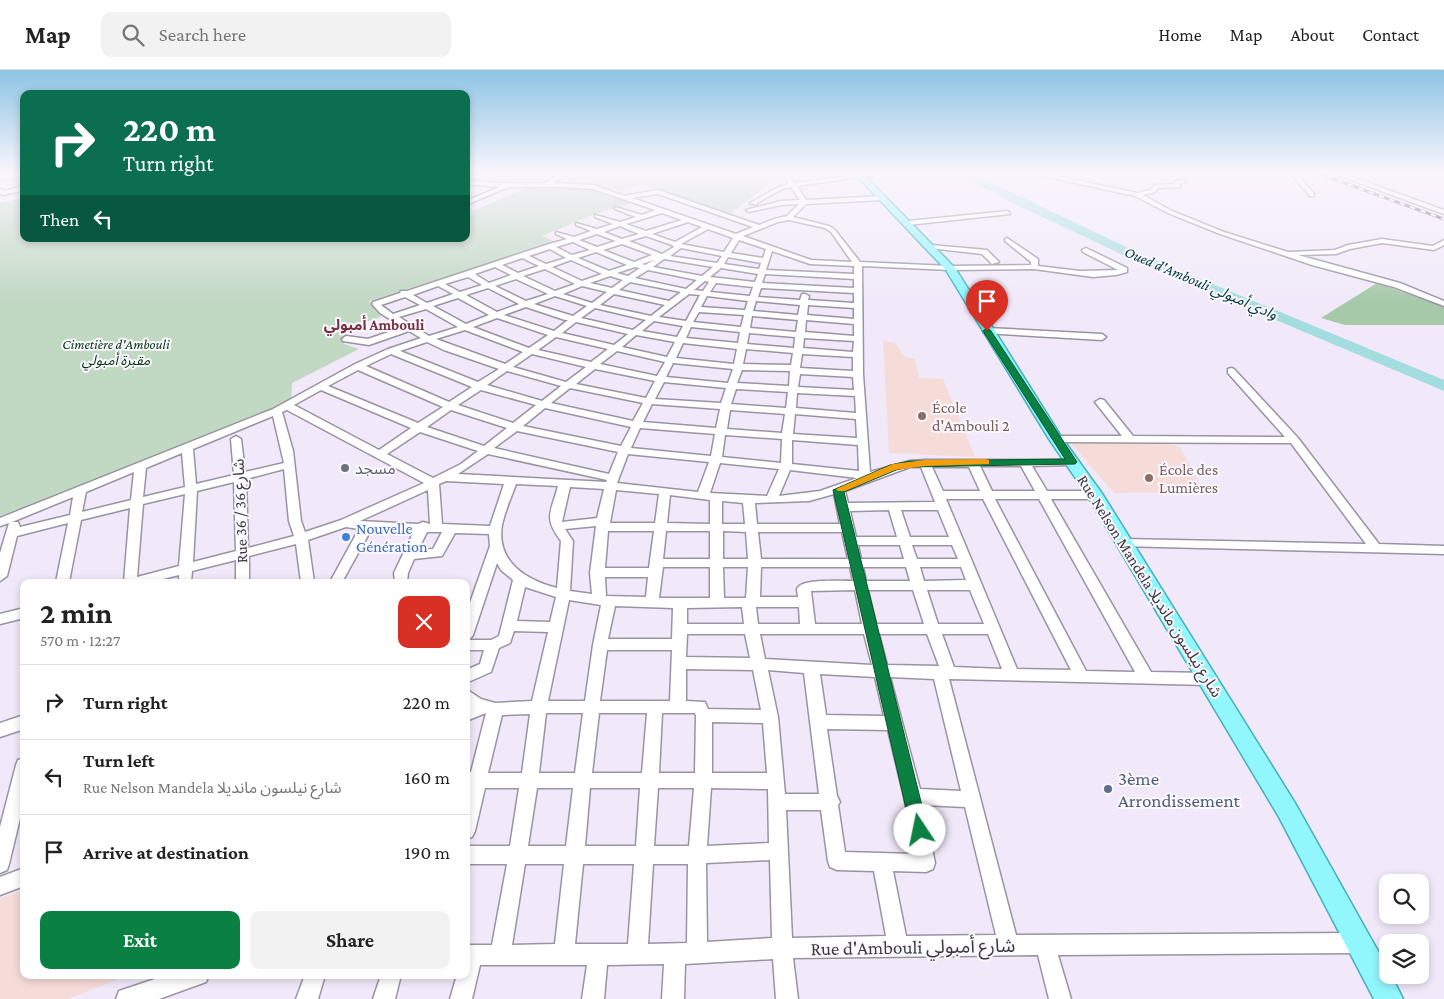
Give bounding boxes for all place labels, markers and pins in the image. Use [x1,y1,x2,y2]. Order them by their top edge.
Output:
pin [966,280,1008,331]
place label: École d'Ambouli 2 [932,399,1010,434]
marker: École d'Ambouli 2 [916,410,928,422]
place label: مسجد [355,460,396,477]
place label: École des Lumières [1159,461,1218,496]
marker: مسجد [339,462,351,474]
marker: École des Lumières [1143,472,1155,484]
place label: Nouvelle Génération [356,520,428,555]
marker: Nouvelle Génération [340,531,352,543]
place label: 3ème Arrondissement [1118,768,1241,811]
marker: 3ème Arrondissement [1102,783,1114,795]

